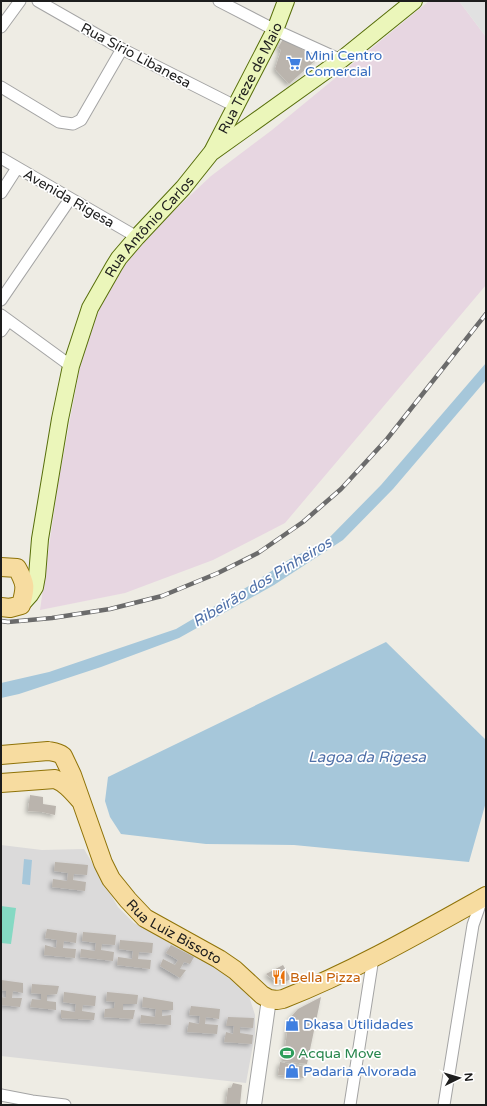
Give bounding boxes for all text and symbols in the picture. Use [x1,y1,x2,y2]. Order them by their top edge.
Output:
street label: Rua Sírio Libanesa [78,19,194,92]
street label: Rua Treze de Maio [215,20,286,137]
place label: Mini Centro Comercial [305,47,382,80]
supermarket icon: Mini Centro Comercial [286,55,302,71]
street label: Avenida Rigesa [20,165,117,231]
street label: Rua Antônio Carlos [101,173,198,281]
water label: Ribeirão dos Pinheiros [189,532,336,631]
water label: Lagoa da Rigesa [308,748,426,766]
street label: Rua Luiz Bissoto [123,896,225,968]
restaurant icon: Bella Pizza [271,969,287,985]
place label: Bella Pizza [290,969,361,986]
shop icon: Dkasa Utilidades [284,1016,300,1032]
place label: Dkasa Utilidades [303,1016,414,1033]
sports icon: Acqua Move [279,1045,295,1061]
place label: Acqua Move [298,1045,382,1062]
north arrow [439,1058,479,1098]
shop icon: Padaria Alvorada [284,1063,300,1079]
place label: Padaria Alvorada [303,1063,417,1080]
text: N [462,1072,475,1082]

